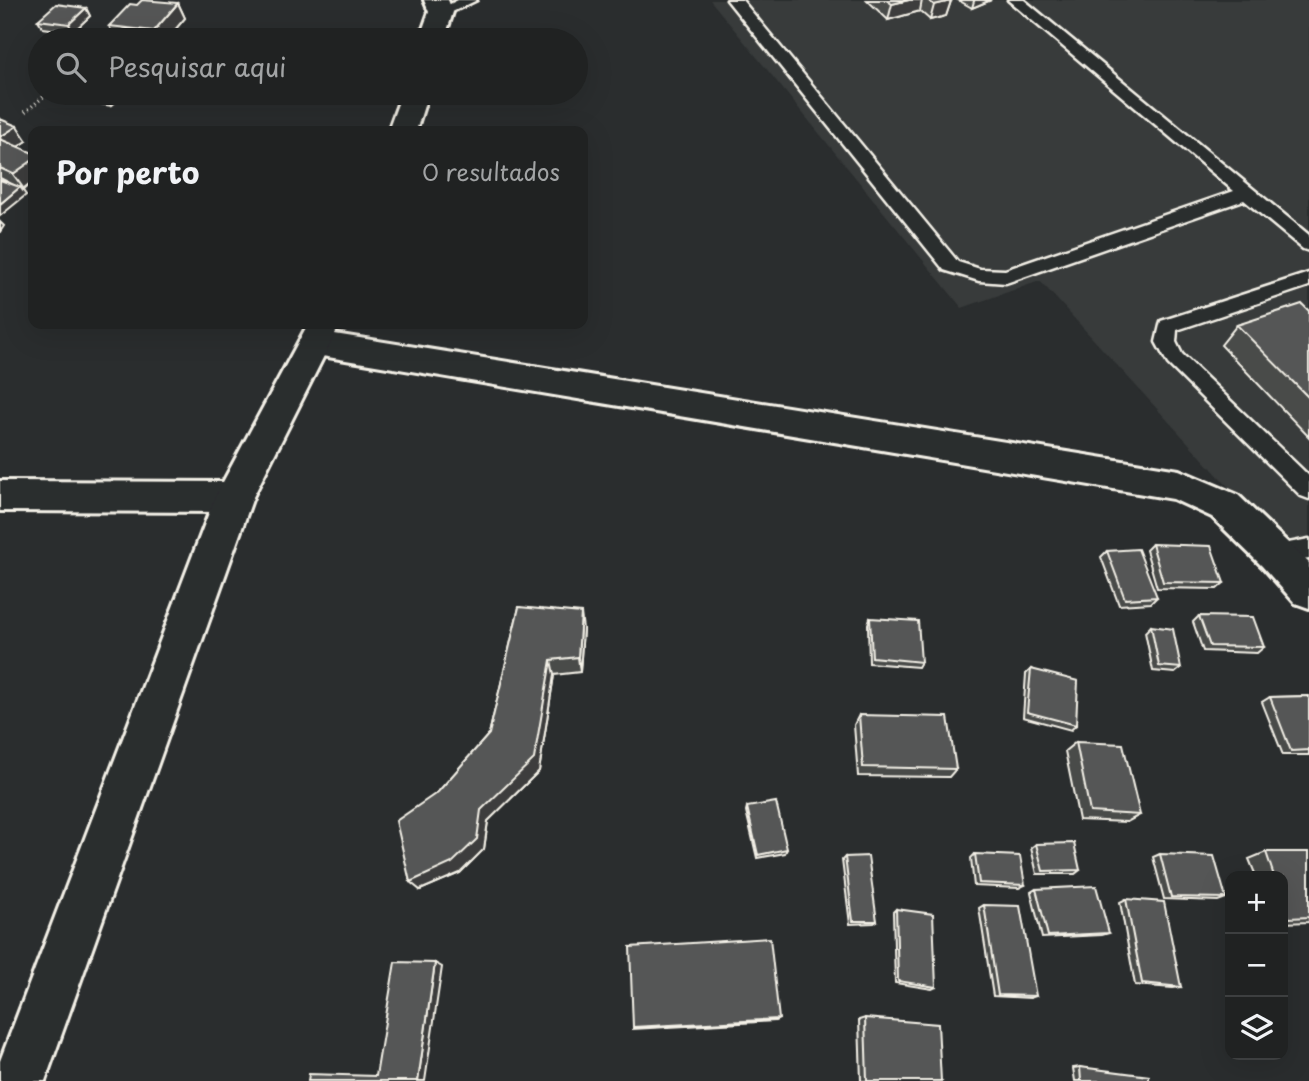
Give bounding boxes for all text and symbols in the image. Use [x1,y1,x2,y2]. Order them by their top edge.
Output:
search box [28,28,588,105]
text: Pesquisar aqui [108,47,286,86]
icon: search [52,48,90,86]
text: Por perto [56,149,199,194]
text: 0 resultados [422,154,560,189]
map controls [1225,871,1288,1060]
button: + [1225,871,1288,934]
button: − [1225,934,1288,997]
button: layers [1225,997,1288,1060]

